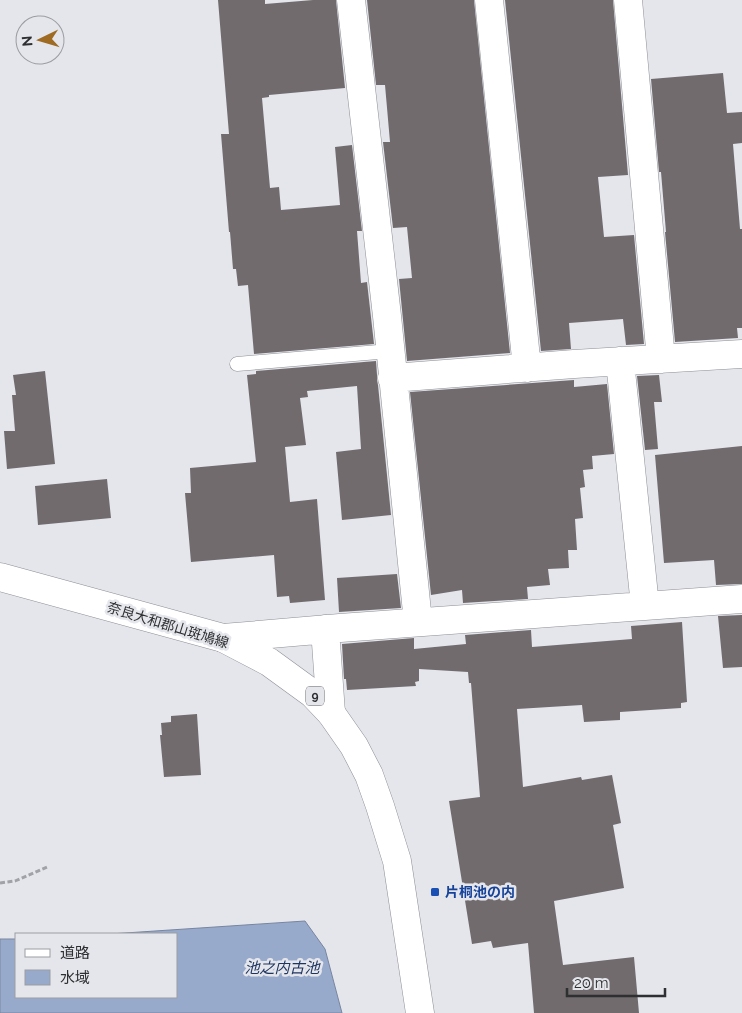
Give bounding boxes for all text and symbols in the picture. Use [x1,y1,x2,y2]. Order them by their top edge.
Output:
north arrow [15,15,65,65]
text: N [19,35,35,47]
street label: 奈良大和郡山斑鳩線 [105,599,231,651]
road number: 9 [306,686,324,706]
place label: 片桐池の内 [445,884,515,900]
marker: 片桐池の内 [429,886,441,898]
legend [15,933,178,998]
text: 道路 [60,944,90,962]
water label: 池之内古池 [244,959,321,977]
scale bar [567,966,664,998]
text: 水域 [60,969,90,987]
text: 20 m [574,974,609,992]

